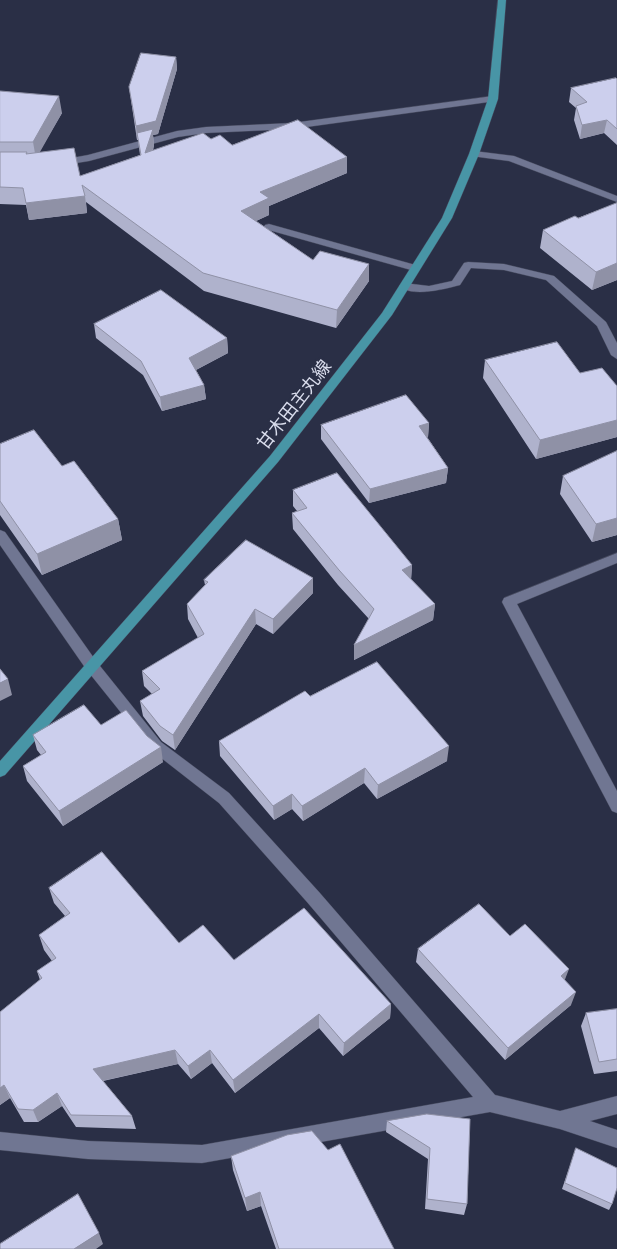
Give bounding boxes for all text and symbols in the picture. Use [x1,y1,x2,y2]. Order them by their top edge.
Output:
street label: 甘木田主丸線 [252,356,336,454]

